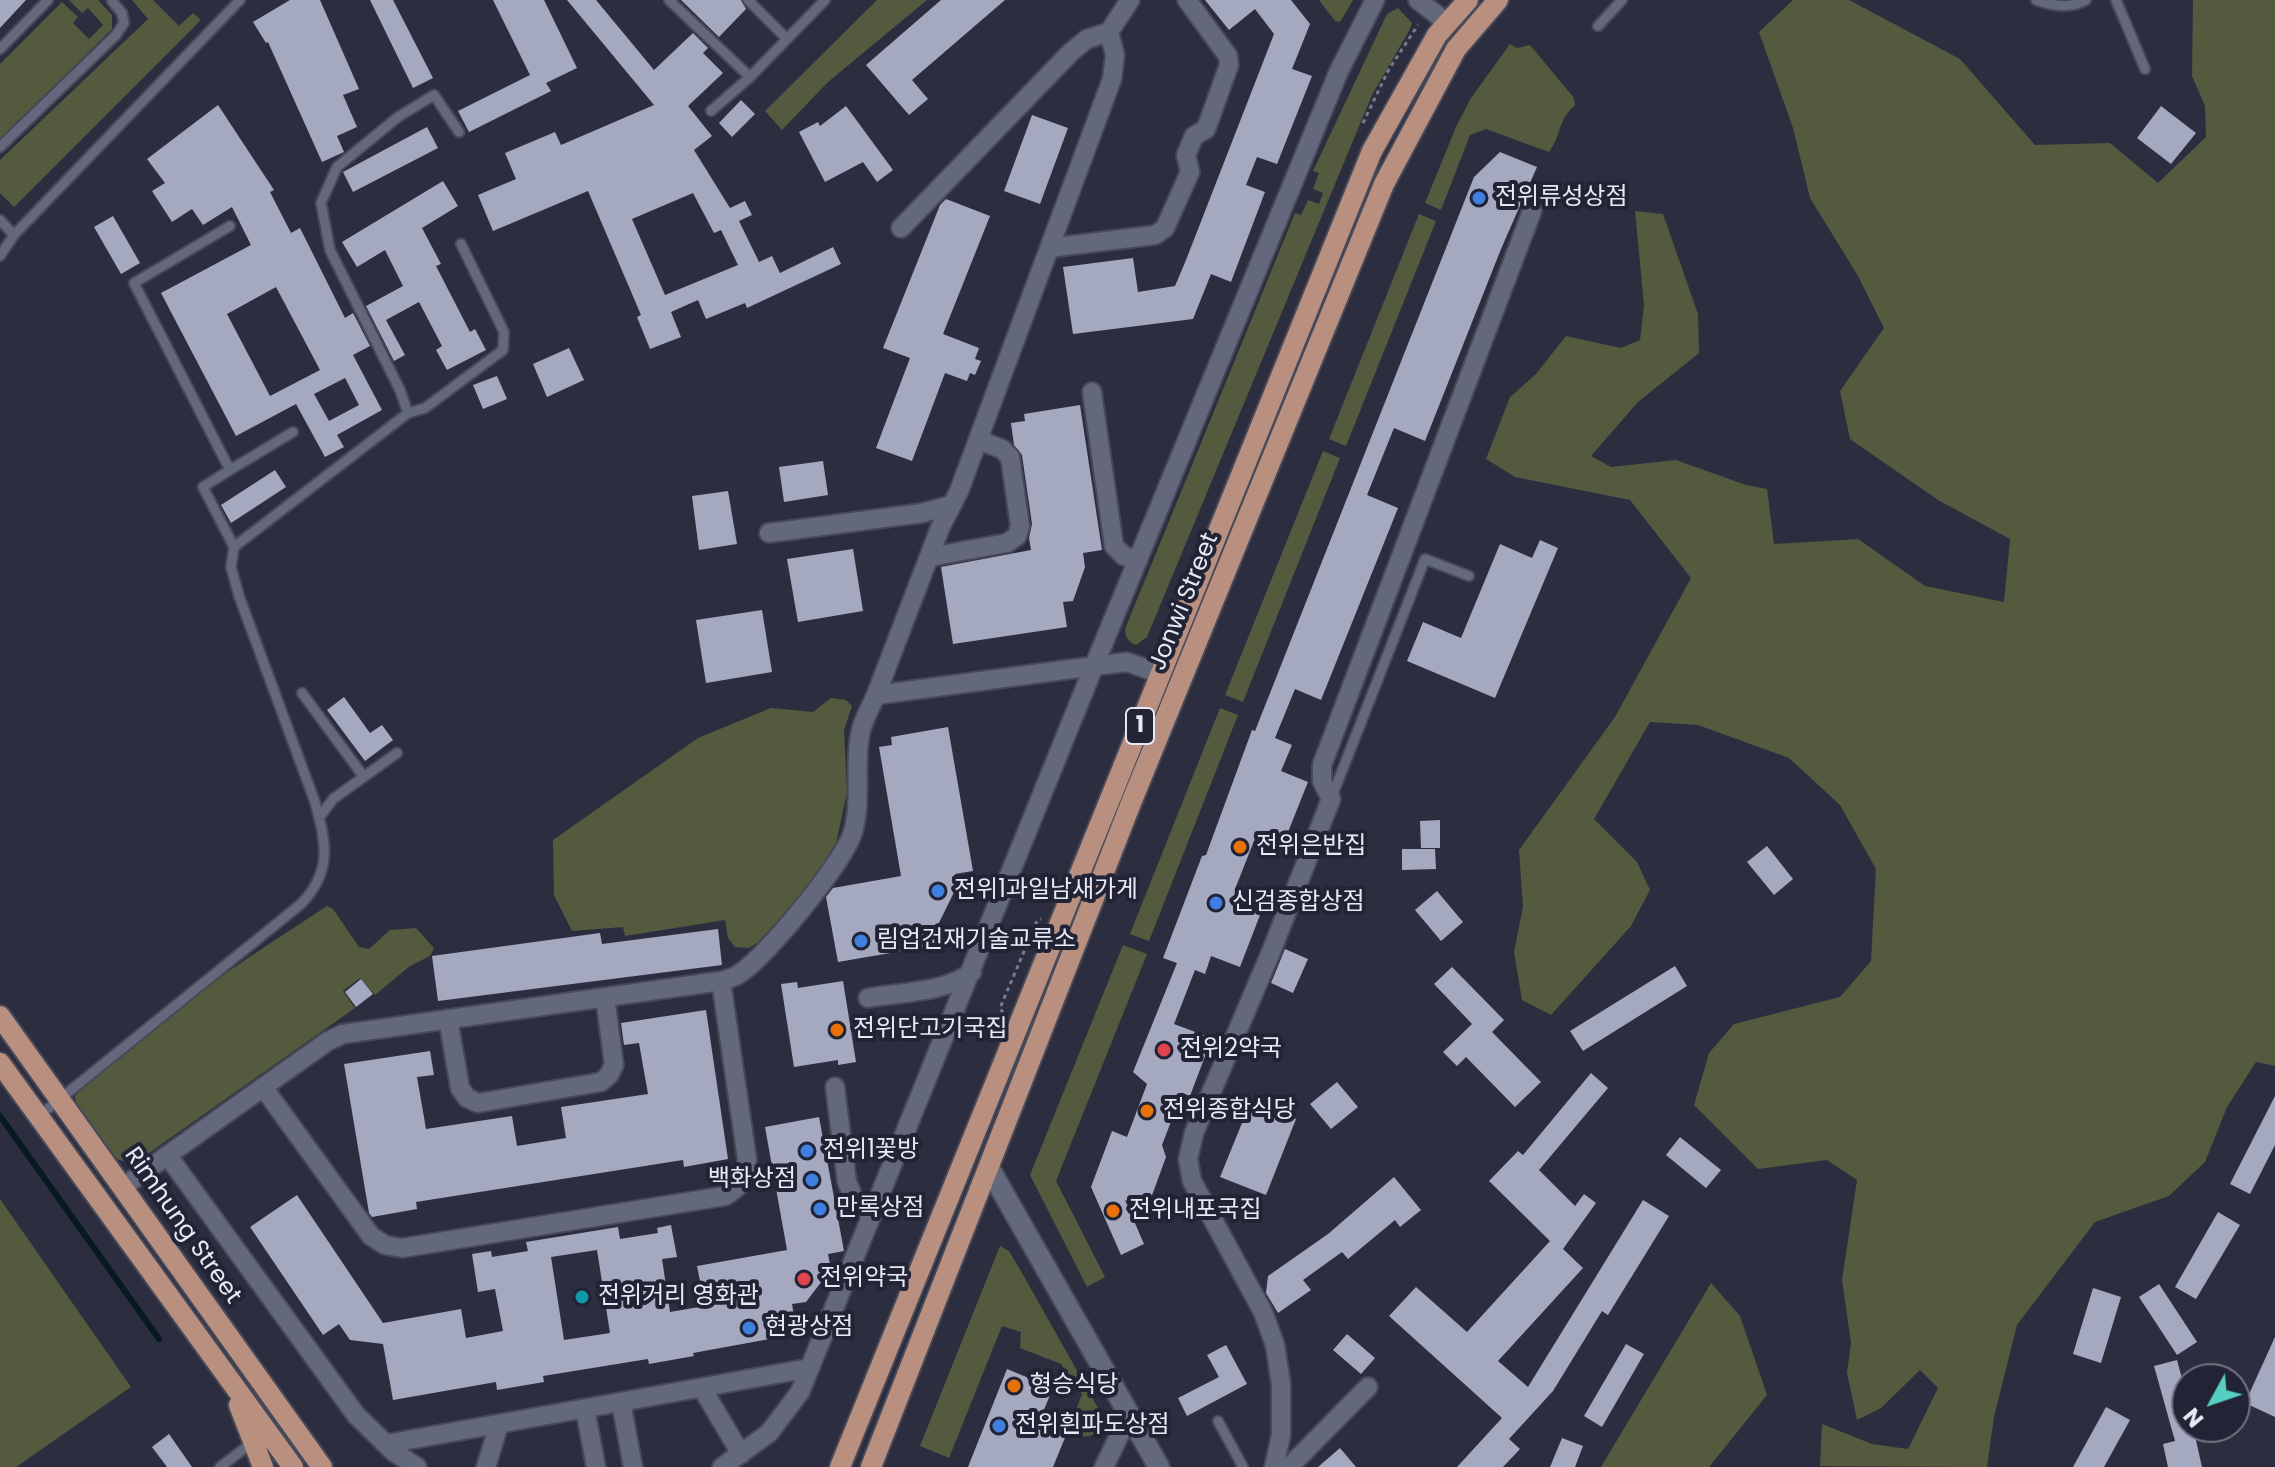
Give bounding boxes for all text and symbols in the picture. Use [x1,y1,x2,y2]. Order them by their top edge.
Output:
place label: 전위류성상점 [1495,184,1627,212]
marker: 전위류성상점 [1470,189,1488,207]
street label: Jonwi Street [1144,529,1226,675]
road number: 1 [1126,708,1154,744]
place label: 전위은반집 [1256,833,1366,861]
marker: 전위은반집 [1231,838,1249,856]
place label: 전위1과일남새가게 [954,877,1138,905]
marker: 전위1과일남새가게 [929,882,947,900]
place label: 신검종합상점 [1232,889,1364,917]
marker: 신검종합상점 [1207,894,1225,912]
place label: 림업건재기술교류소 [877,927,1076,955]
marker: 림업건재기술교류소 [852,932,870,950]
place label: 전위단고기국집 [853,1016,1008,1044]
marker: 전위단고기국집 [828,1021,846,1039]
place label: 전위2약국 [1180,1036,1282,1064]
marker: 전위2약국 [1155,1041,1173,1059]
place label: 전위종합식당 [1163,1097,1295,1125]
marker: 전위종합식당 [1138,1102,1156,1120]
place label: 전위1꽃방 [823,1137,919,1165]
street label: Rimhung Street [117,1142,247,1310]
marker: 전위1꽃방 [798,1142,816,1160]
place label: 백화상점 [708,1166,796,1194]
marker: 백화상점 [803,1171,821,1189]
place label: 만록상점 [836,1195,924,1223]
place label: 전위내포국집 [1129,1197,1261,1225]
marker: 만록상점 [811,1200,829,1218]
marker: 전위내포국집 [1104,1202,1122,1220]
place label: 전위약국 [820,1265,908,1293]
marker: 전위약국 [795,1270,813,1288]
place label: 전위거리 영화관 [598,1283,759,1311]
marker: 전위거리 영화관 [573,1288,591,1306]
place label: 현광상점 [765,1314,853,1342]
marker: 현광상점 [740,1319,758,1337]
north arrow [2171,1363,2251,1443]
place label: 형승식당 [1030,1372,1118,1400]
marker: 형승식당 [1005,1377,1023,1395]
text: N [2177,1401,2211,1434]
place label: 전위흰파도상점 [1015,1412,1170,1440]
marker: 전위흰파도상점 [990,1417,1008,1435]

